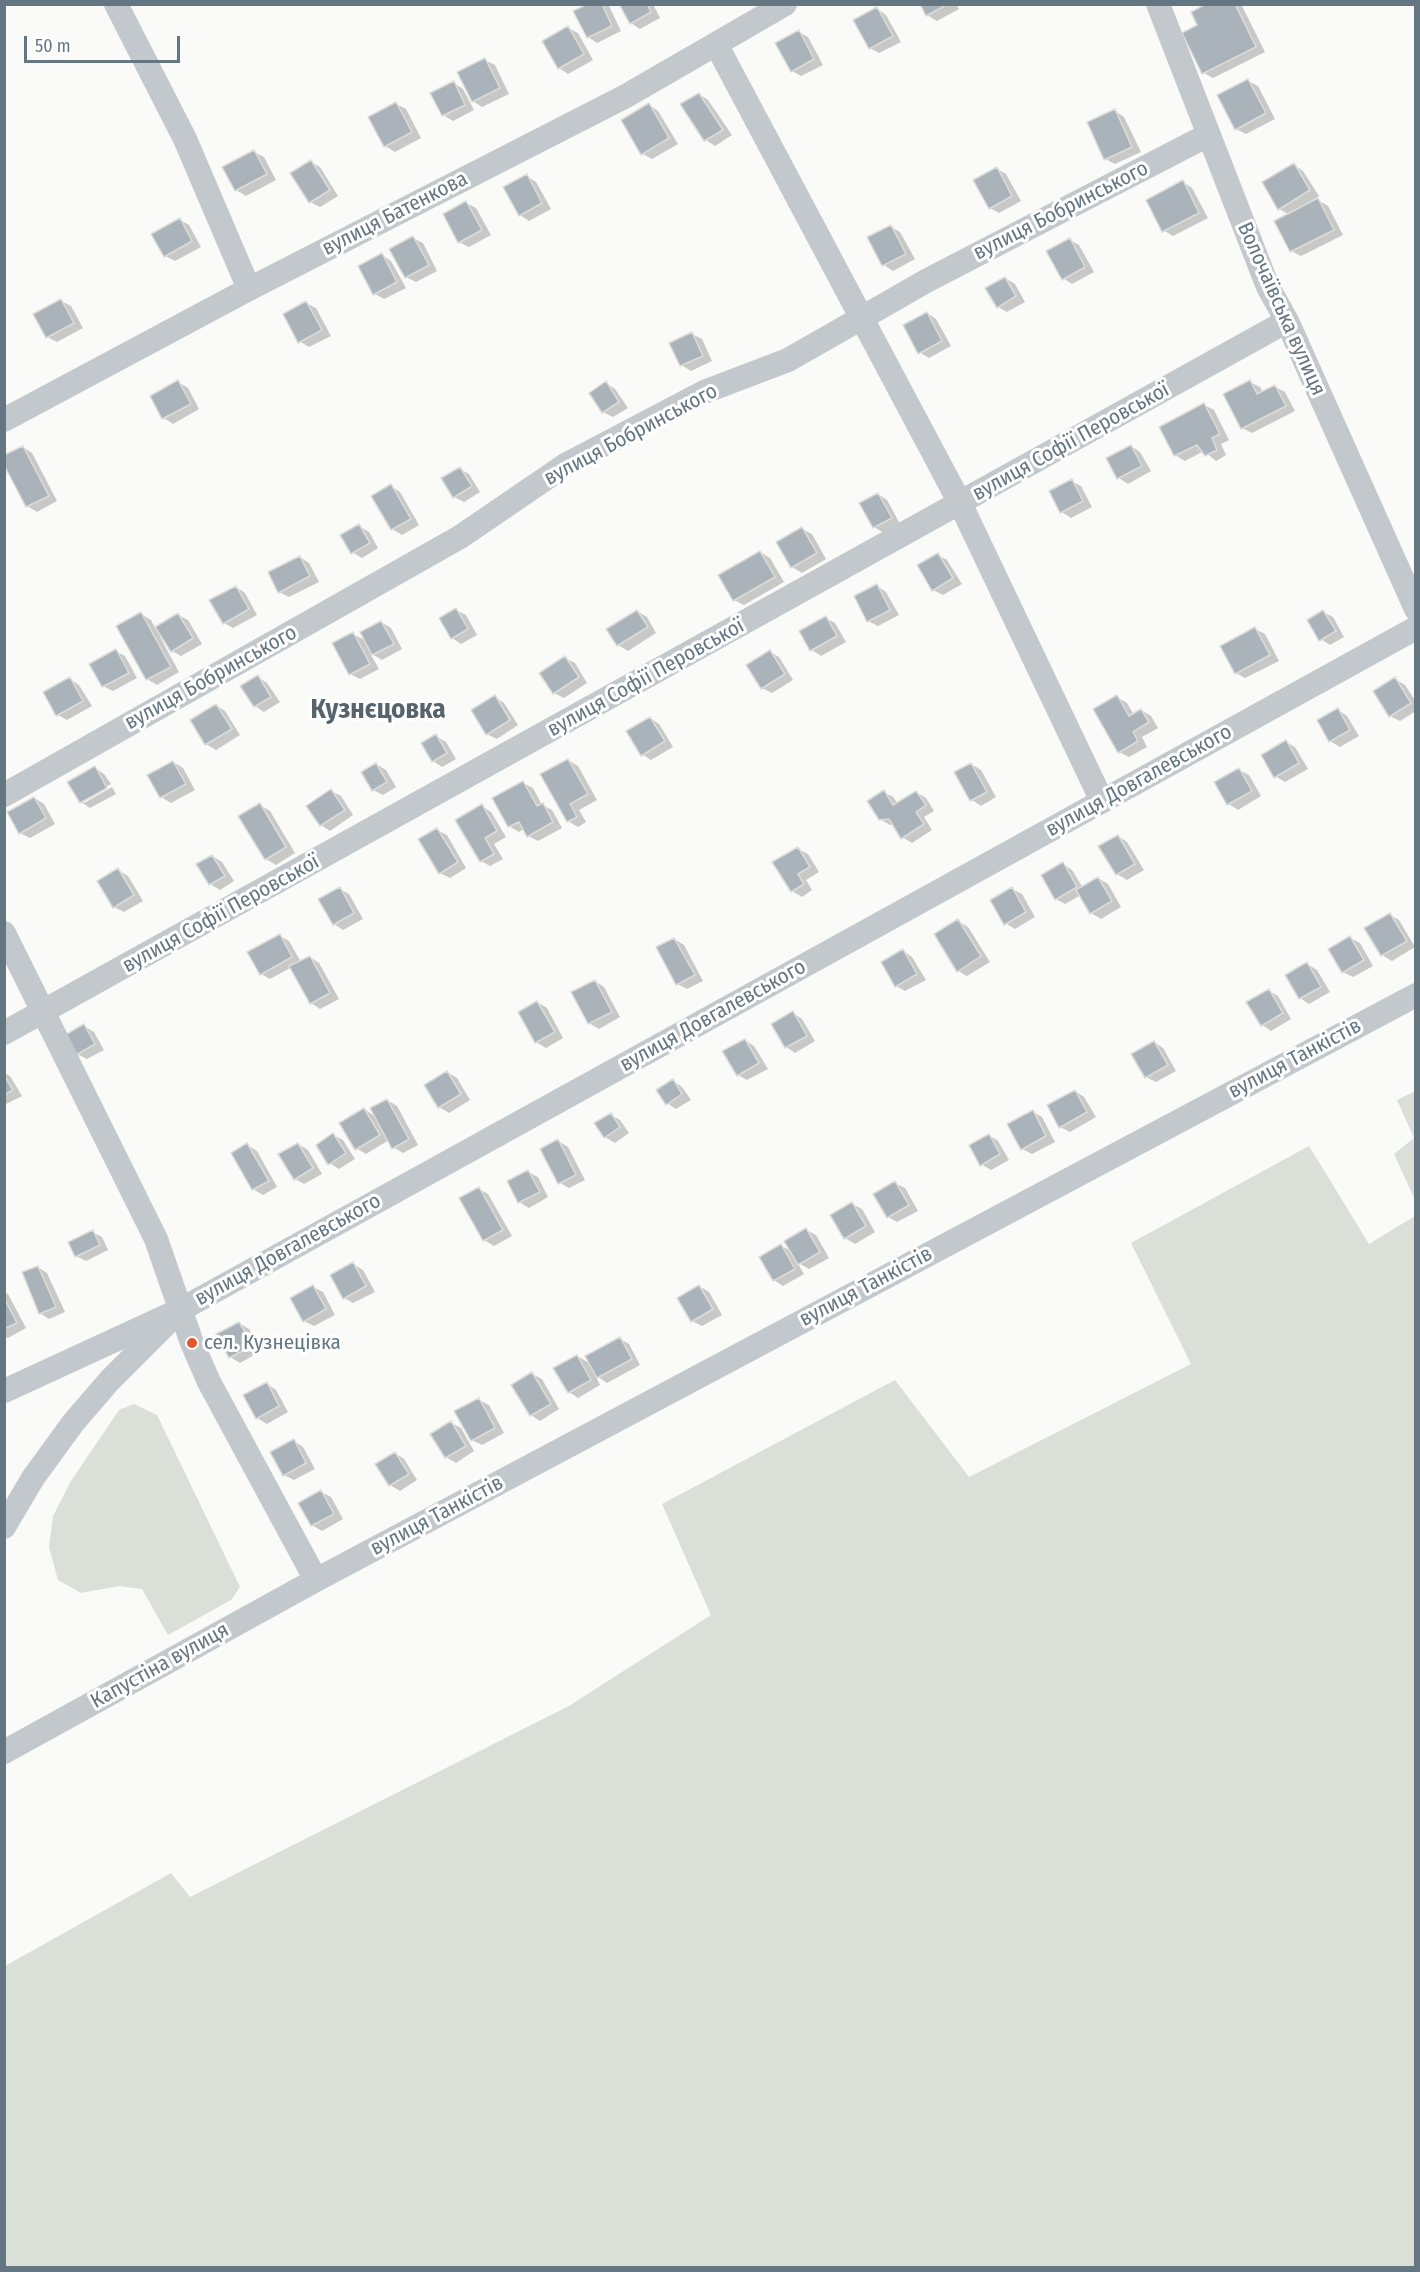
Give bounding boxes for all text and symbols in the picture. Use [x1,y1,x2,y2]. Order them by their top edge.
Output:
scale bar [27,24,183,62]
text: 50 m [35,35,71,57]
street label: вулиця Бобринського [969,156,1153,266]
street label: вулиця Батенкова [318,167,472,261]
street label: Волочаївська вулиця [1231,218,1331,400]
street label: вулиця Софії Перовської [968,377,1174,507]
street label: вулиця Бобринського [540,379,722,491]
street label: вулиця Софії Перовської [543,613,749,743]
street label: вулиця Бобринського [121,620,301,736]
district label: Кузнєцовка [310,694,446,726]
street label: вулиця Довгалевського [1042,719,1236,843]
street label: вулиця Софії Перовської [118,849,324,979]
street label: вулиця Довгалевського [616,954,810,1078]
street label: вулиця Танкістів [1224,1013,1366,1105]
street label: вулиця Довгалевського [191,1188,385,1312]
street label: вулиця Танкістів [795,1241,937,1333]
place label: сел. Кузнецівка [204,1330,341,1356]
marker: сел. Кузнецівка [185,1336,199,1350]
street label: вулиця Танкістів [366,1470,508,1562]
street label: Капустіна вулиця [87,1618,233,1714]

